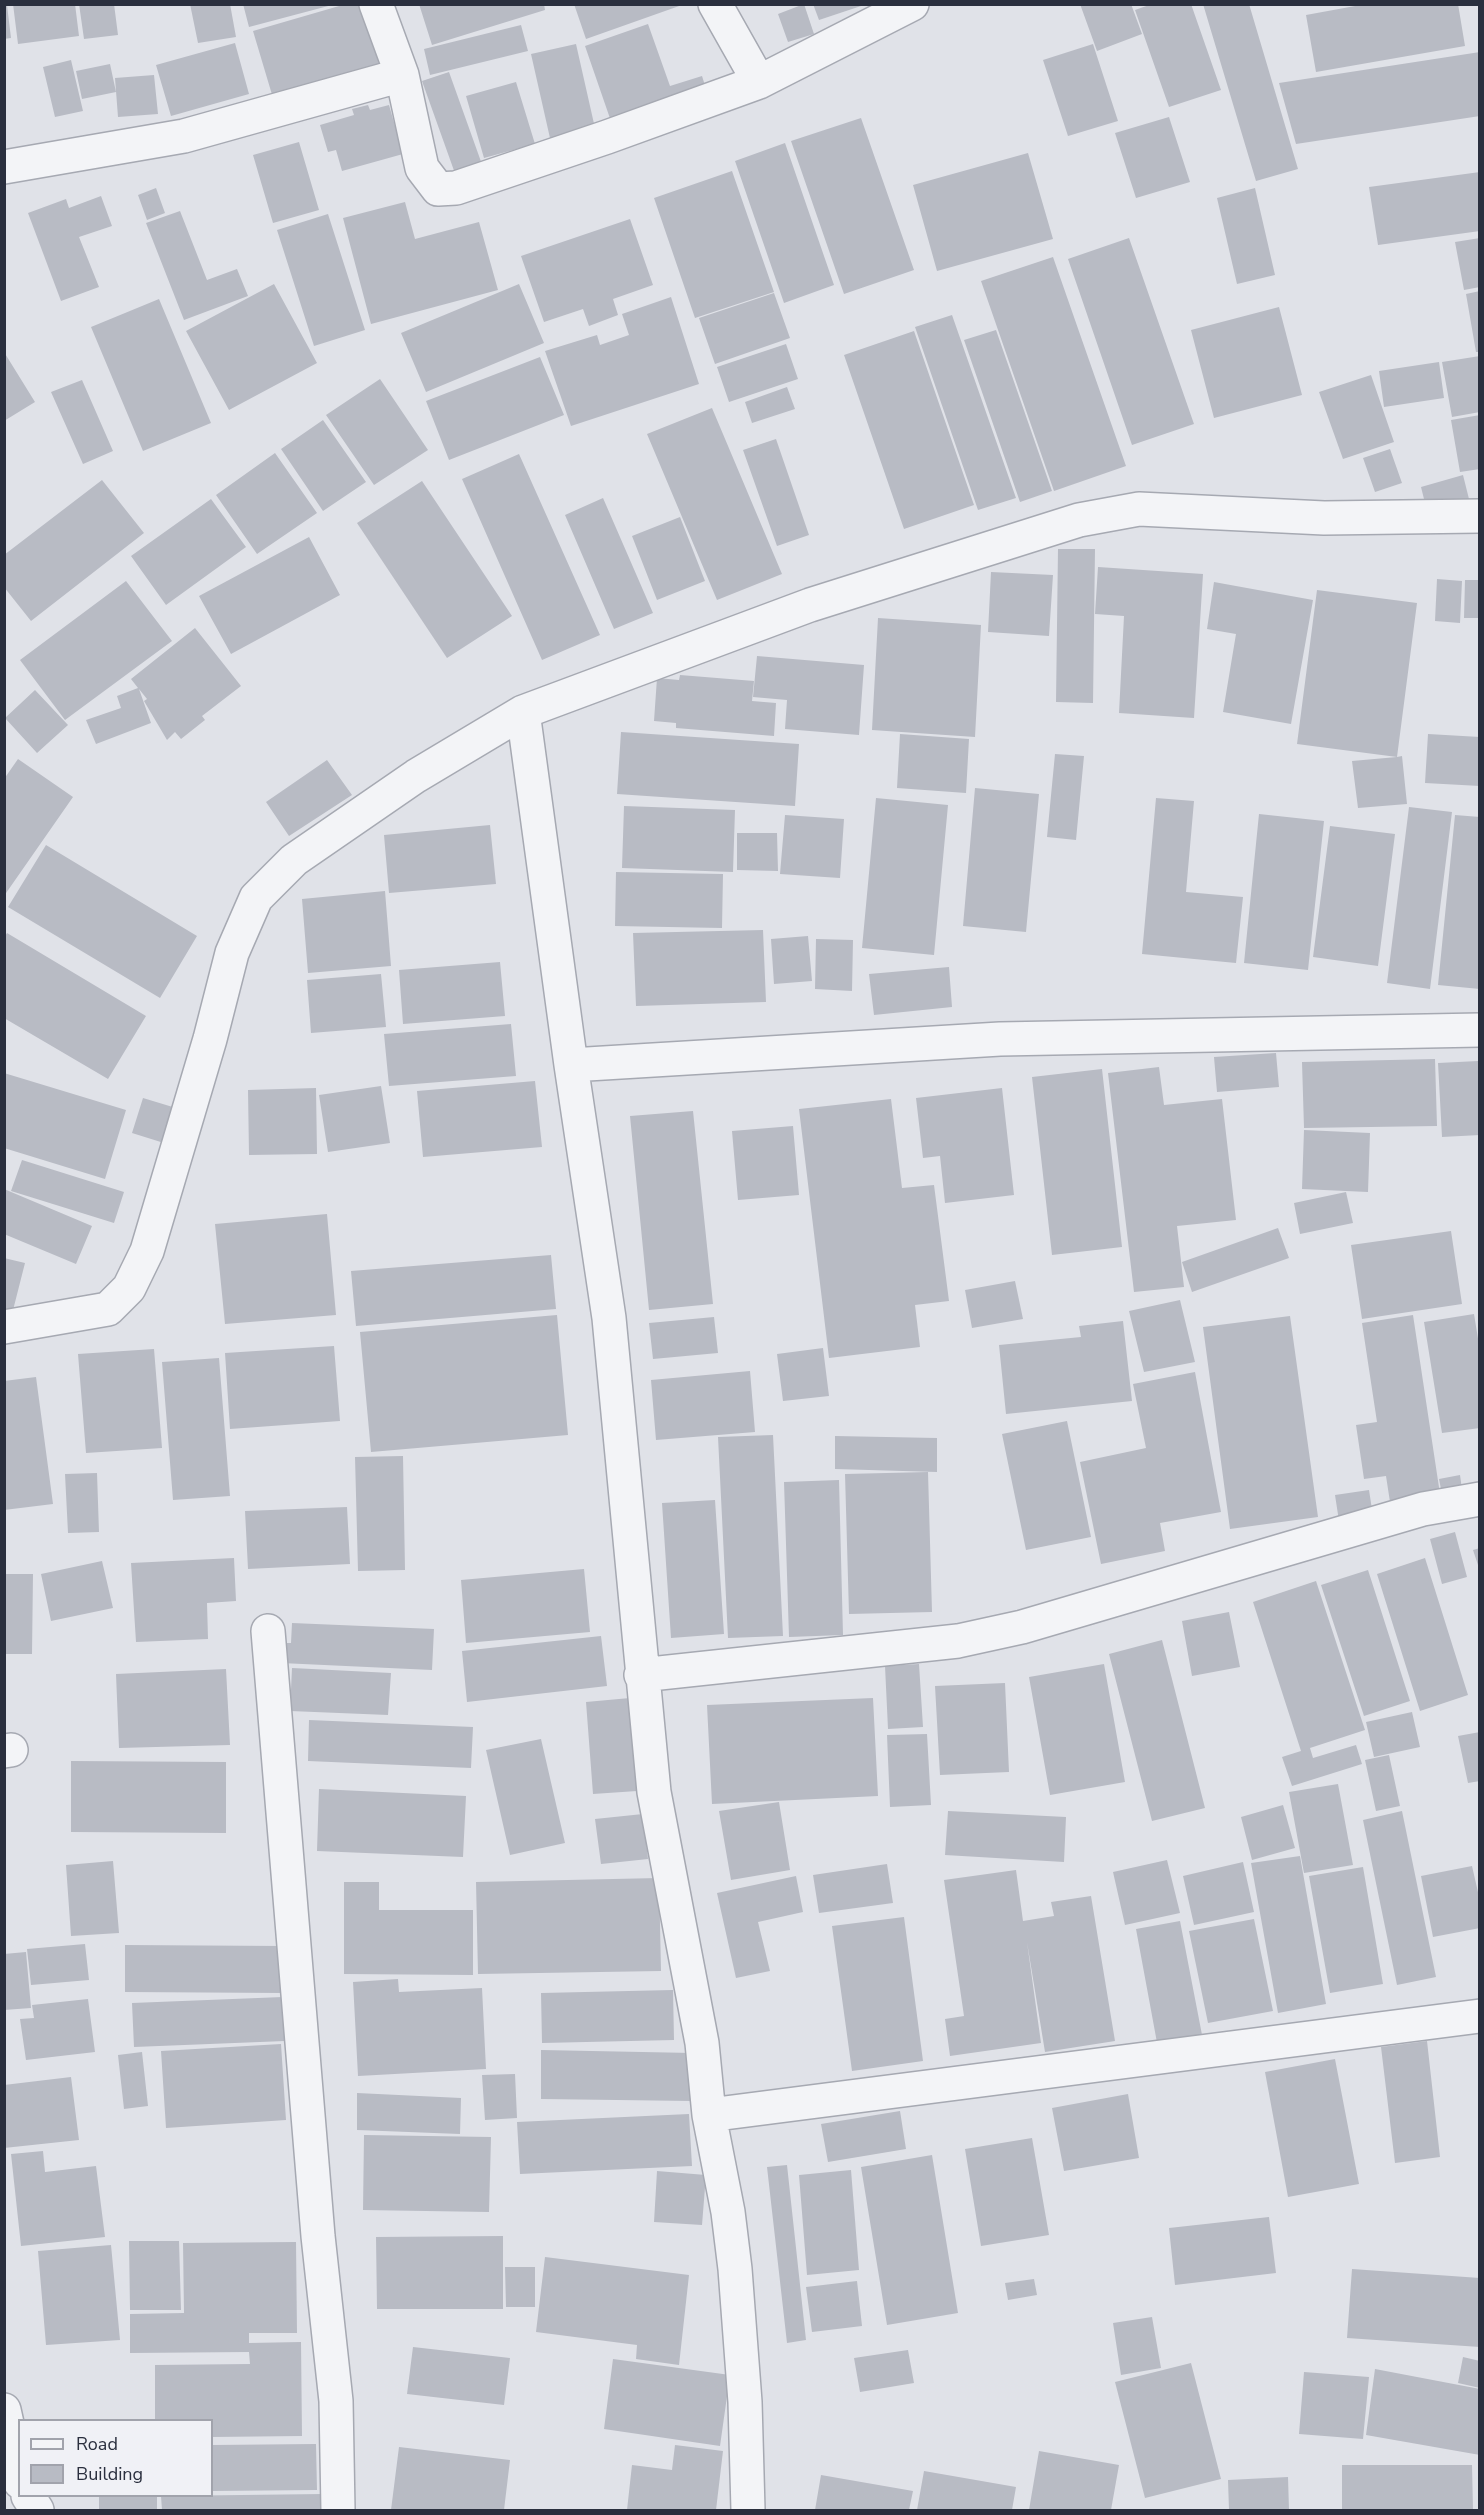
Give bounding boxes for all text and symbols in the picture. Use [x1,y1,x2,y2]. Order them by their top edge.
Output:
legend [18,2419,213,2497]
text: Road [76,2432,118,2456]
text: Building [76,2462,143,2486]

